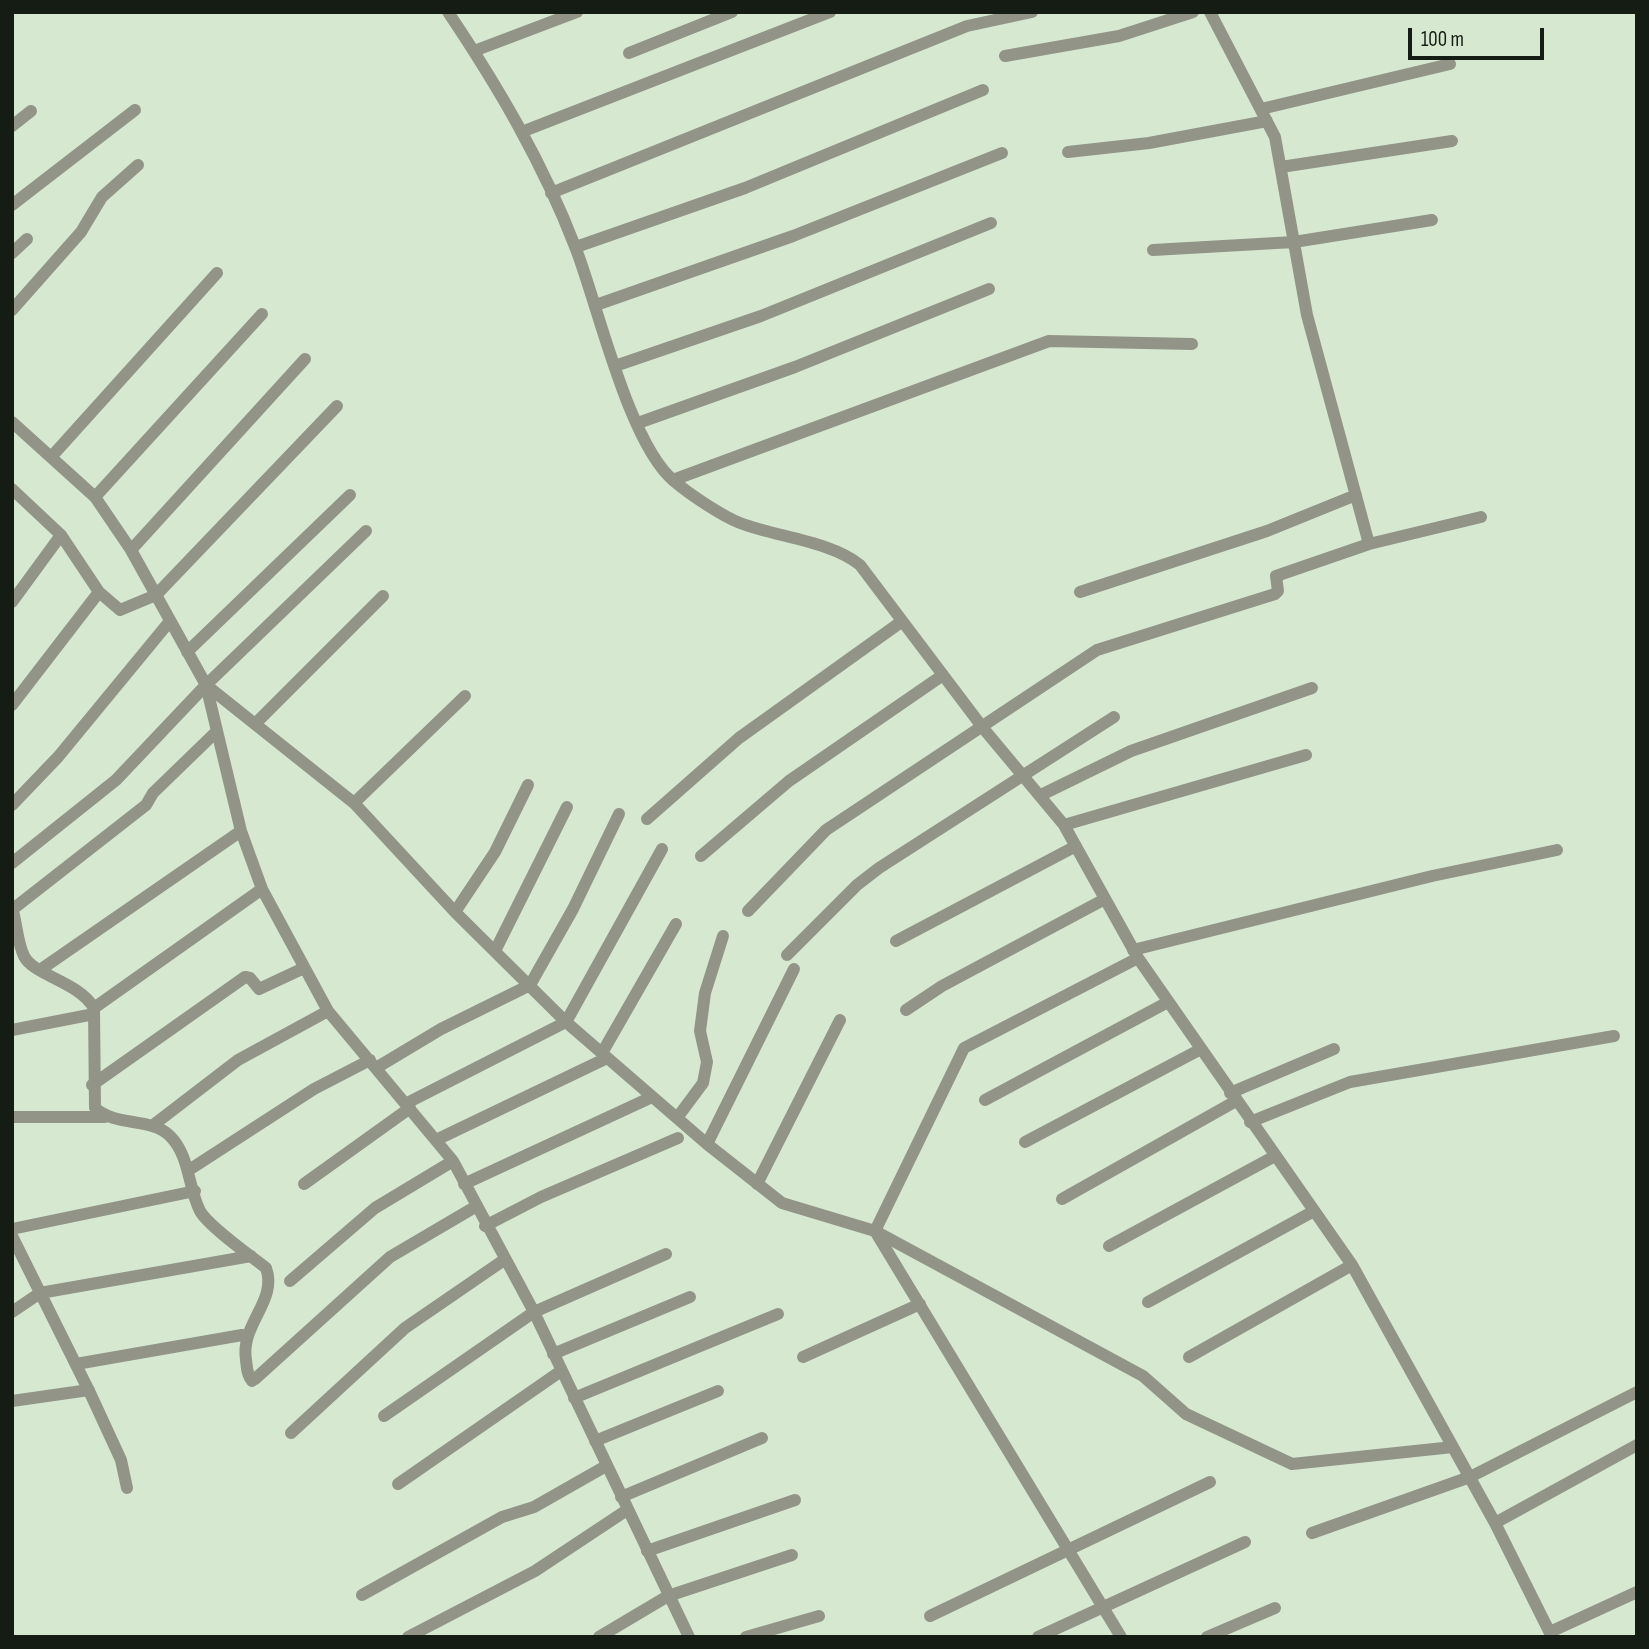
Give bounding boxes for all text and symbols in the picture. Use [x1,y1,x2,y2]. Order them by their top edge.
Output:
scale bar [1411,14,1548,58]
text: 100 m [1421,27,1464,52]

